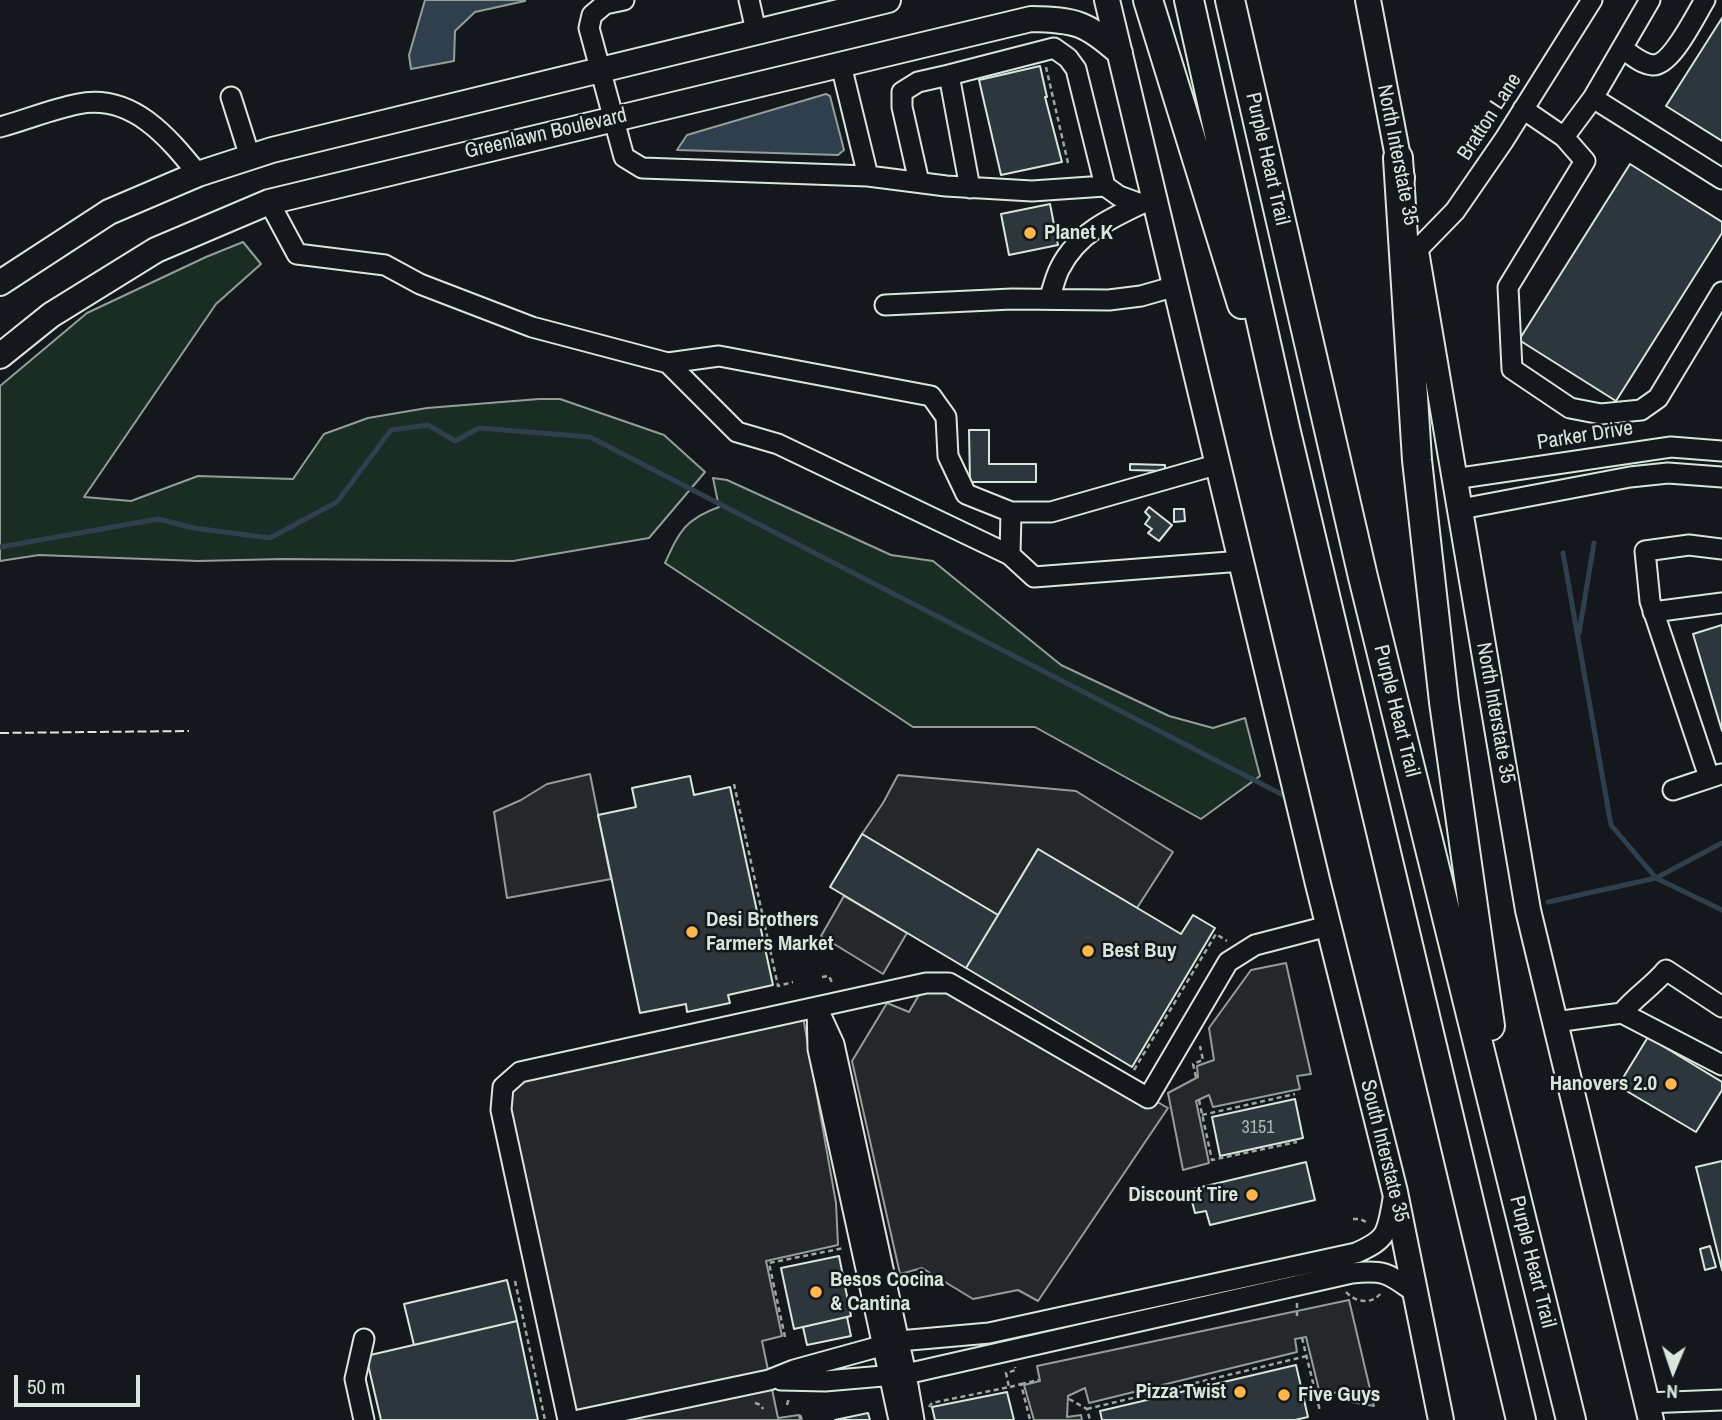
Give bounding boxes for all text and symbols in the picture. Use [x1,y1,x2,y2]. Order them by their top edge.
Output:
street label: Bratton Lane [1453,69,1527,165]
street label: North Interstate 35 [1371,83,1423,227]
street label: Purple Heart Trail [1240,90,1294,228]
street label: Greenlawn Boulevard [462,103,630,165]
place label: Planet K [1044,220,1113,246]
marker: Planet K [1022,225,1038,241]
street label: Parker Drive [1535,416,1635,456]
street label: North Interstate 35 [1470,641,1520,785]
street label: Purple Heart Trail [1367,642,1425,780]
place label: Desi Brothers Farmers Market [706,907,833,957]
marker: Desi Brothers Farmers Market [684,924,700,940]
place label: Best Buy [1102,938,1177,964]
marker: Best Buy [1080,943,1096,959]
place label: Hanovers 2.0 [1550,1071,1657,1097]
marker: Hanovers 2.0 [1663,1076,1679,1092]
street label: South Interstate 35 [1354,1077,1414,1225]
house number: 3151 [1242,1117,1274,1139]
place label: Discount Tire [1128,1182,1238,1208]
marker: Discount Tire [1244,1187,1260,1203]
street label: Purple Heart Trail [1503,1193,1561,1331]
place label: Besos Cocina & Cantina [830,1267,944,1317]
marker: Besos Cocina & Cantina [808,1284,824,1300]
north arrow [1638,1336,1708,1406]
scale bar [18,1360,144,1404]
text: 50 m [27,1372,65,1401]
place label: Pizza Twist [1135,1379,1226,1405]
text: N [1666,1379,1678,1405]
place label: Five Guys [1298,1382,1380,1408]
marker: Pizza Twist [1232,1384,1248,1400]
marker: Five Guys [1276,1387,1292,1403]

